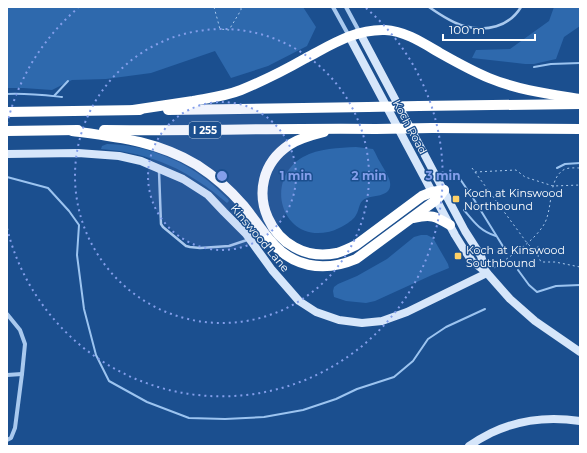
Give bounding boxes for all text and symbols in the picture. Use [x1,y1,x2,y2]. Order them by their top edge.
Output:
scale bar [443,16,535,42]
text: 100 m [449,22,485,37]
street label: Koch Road [390,97,430,157]
road number: I 255 [189,122,221,138]
text: 1 min [280,168,312,183]
text: 2 min [352,168,386,183]
text: 3 min [425,168,461,183]
centre of rings [215,169,229,183]
place label: Koch at Kinswood Northbound [464,186,563,213]
marker: Koch at Kinswood Northbound [451,194,461,204]
street label: Kinswood Lane [228,201,293,275]
place label: Koch at Kinswood Southbound [466,243,565,270]
marker: Koch at Kinswood Southbound [453,251,463,261]

